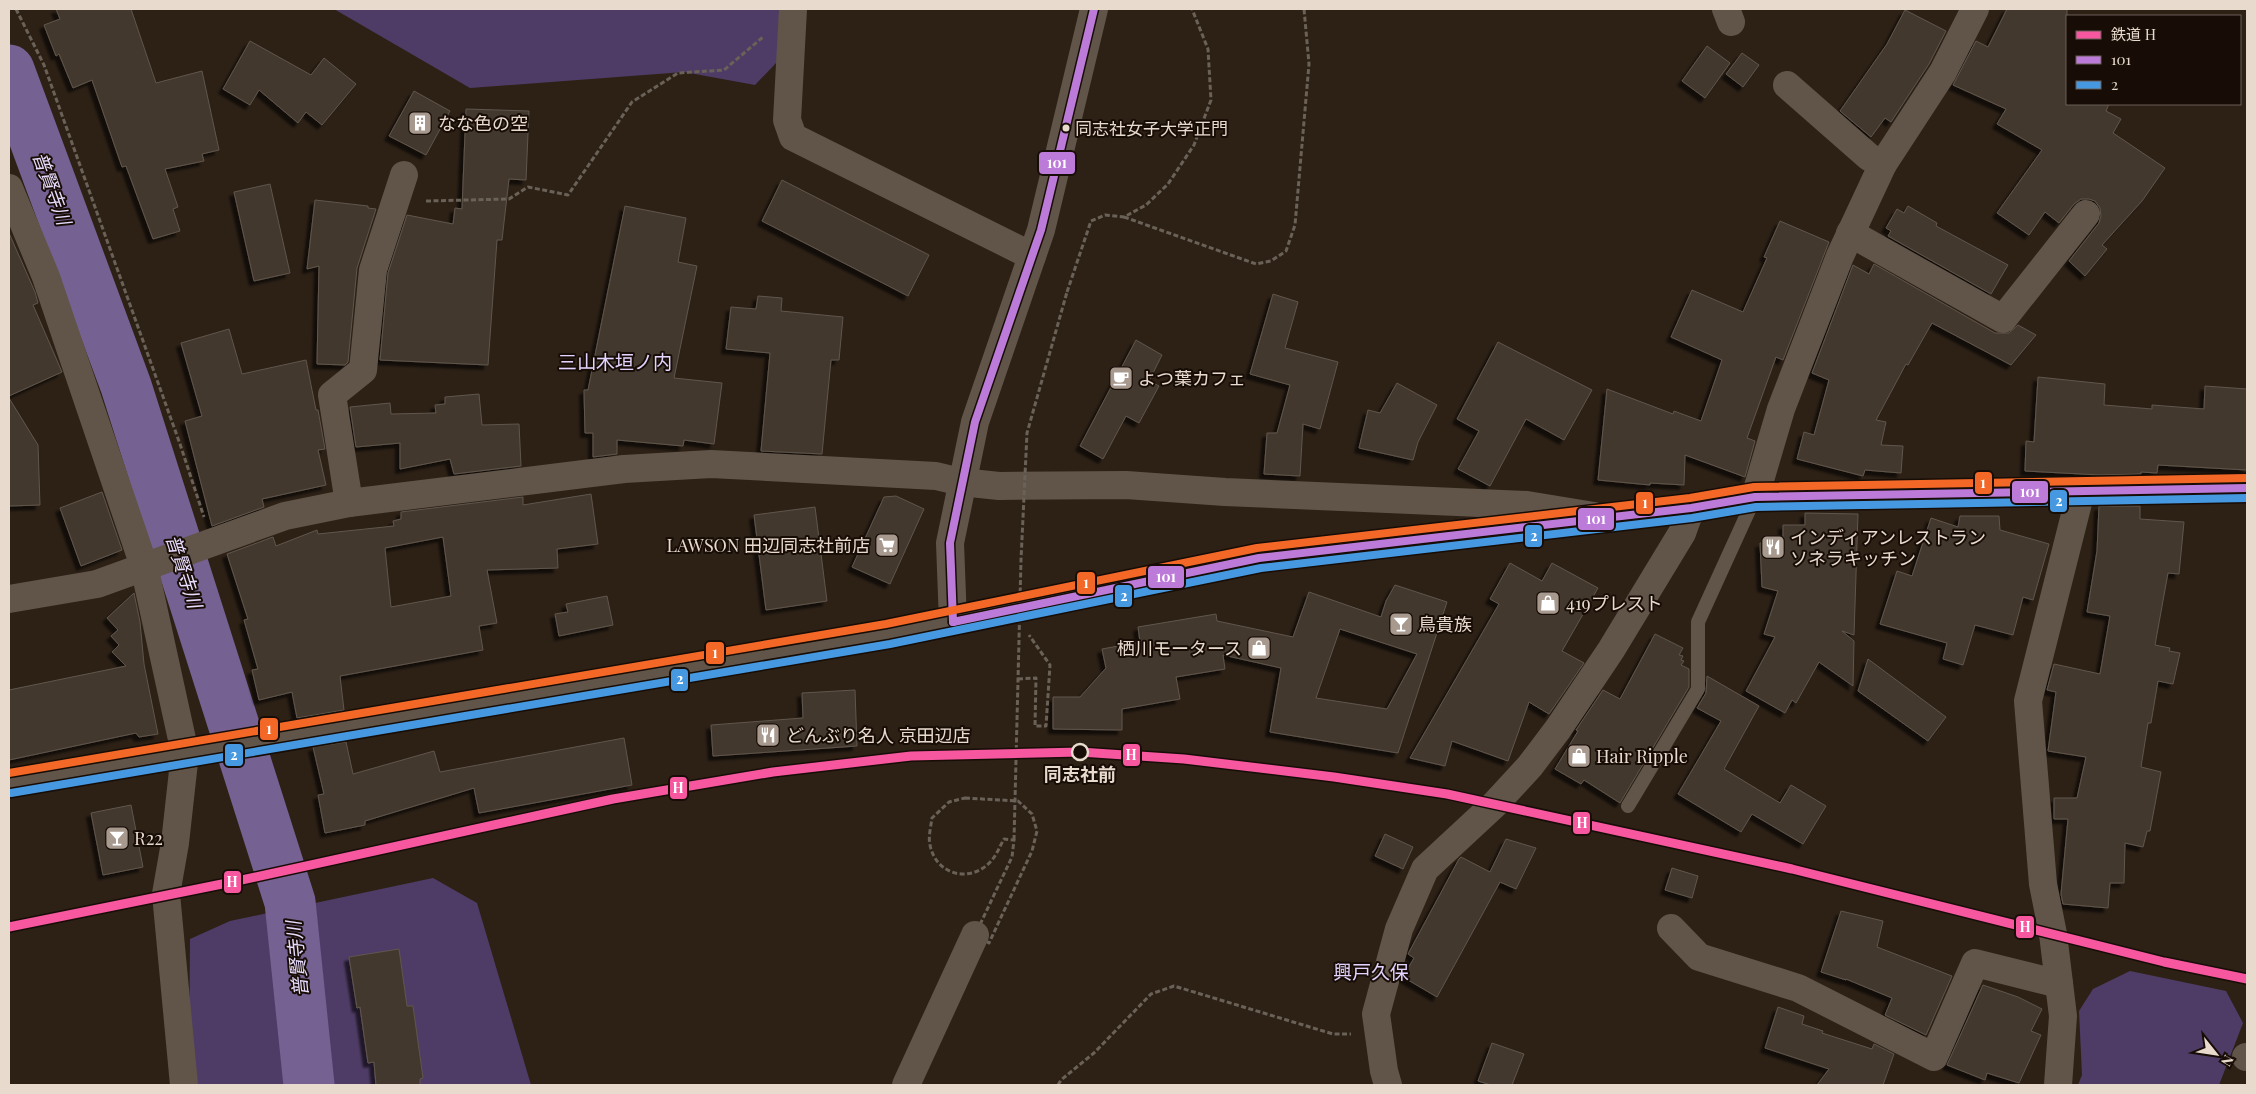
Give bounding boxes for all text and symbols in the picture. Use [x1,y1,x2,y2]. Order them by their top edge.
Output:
legend [2066,15,2241,105]
text: 鉄道 H [2111,24,2156,44]
text: 101 [2111,49,2132,69]
text: 2 [2111,74,2118,94]
building icon: なな色の空 [407,110,433,136]
place label: なな色の空 [438,111,528,135]
place label: 同志社女子大学正門 [1075,117,1228,139]
marker: 同志社女子大学正門 [1061,123,1071,133]
water label: 普賢寺川 [28,148,79,230]
line badge: 101 [1038,151,1076,175]
text: 101 [1047,153,1067,172]
district label: 三山木垣ノ内 [558,348,672,374]
cafe icon: よつ葉カフェ [1108,365,1134,391]
place label: よつ葉カフェ [1138,366,1246,390]
line badge: 1 [1974,471,1993,495]
text: 1 [1980,473,1986,492]
line badge: 101 [2011,480,2049,504]
text: 101 [2020,482,2040,501]
line badge: 2 [2049,489,2068,513]
line badge: 1 [1635,491,1654,515]
text: 2 [2055,491,2063,510]
text: 1 [1642,493,1648,512]
line badge: 101 [1577,507,1615,531]
text: 101 [1586,509,1606,528]
line badge: 2 [1524,524,1543,548]
place label: インディアンレストラン ソネラキッチン [1790,525,1986,570]
text: 2 [1530,526,1538,545]
water label: 普賢寺川 [161,531,210,613]
supermarket icon: LAWSON 田辺同志社前店 [874,532,900,558]
place label: LAWSON 田辺同志社前店 [667,533,870,557]
restaurant icon: インディアンレストラン ソネラキッチン [1760,534,1786,560]
line badge: 101 [1147,565,1185,589]
text: 101 [1156,567,1176,586]
line badge: 1 [1076,571,1096,595]
text: 1 [1083,573,1089,592]
line badge: 2 [1114,584,1133,608]
text: 2 [1120,586,1128,605]
shop icon: 419プレスト [1535,590,1561,616]
place label: 419プレスト [1566,591,1663,615]
bar icon: 鳥貴族 [1388,611,1414,637]
place label: 鳥貴族 [1418,612,1472,636]
shop icon: 栖川モータース [1246,635,1272,661]
place label: 栖川モータース [1117,636,1242,660]
line badge: 1 [705,641,725,665]
text: 1 [712,643,718,662]
line badge: 2 [670,668,689,692]
text: 2 [676,669,684,688]
line badge: 1 [259,717,279,741]
text: 1 [266,719,272,738]
restaurant icon: どんぶり名人 京田辺店 [755,722,781,748]
place label: どんぶり名人 京田辺店 [786,723,970,747]
line badge: 2 [224,743,244,767]
marker: 同志社前 [1071,743,1089,761]
line badge: H [1122,743,1141,767]
shop icon: Hair Ripple [1566,743,1592,769]
place label: Hair Ripple [1596,744,1688,768]
text: 2 [230,745,238,764]
text: H [1125,745,1137,764]
place label: 同志社前 [1044,762,1116,786]
line badge: H [669,776,688,800]
text: H [672,778,684,797]
line badge: H [1572,811,1591,835]
text: H [1576,813,1588,832]
bar icon: R22 [104,825,130,851]
place label: R22 [134,826,163,850]
line badge: H [223,870,242,894]
text: H [226,872,238,891]
line badge: H [2015,915,2035,939]
text: H [2019,917,2031,936]
water label: 普賢寺川 [279,918,313,998]
district label: 興戸久保 [1333,958,1409,984]
north arrow [2191,1029,2241,1079]
text: N [2217,1052,2238,1070]

